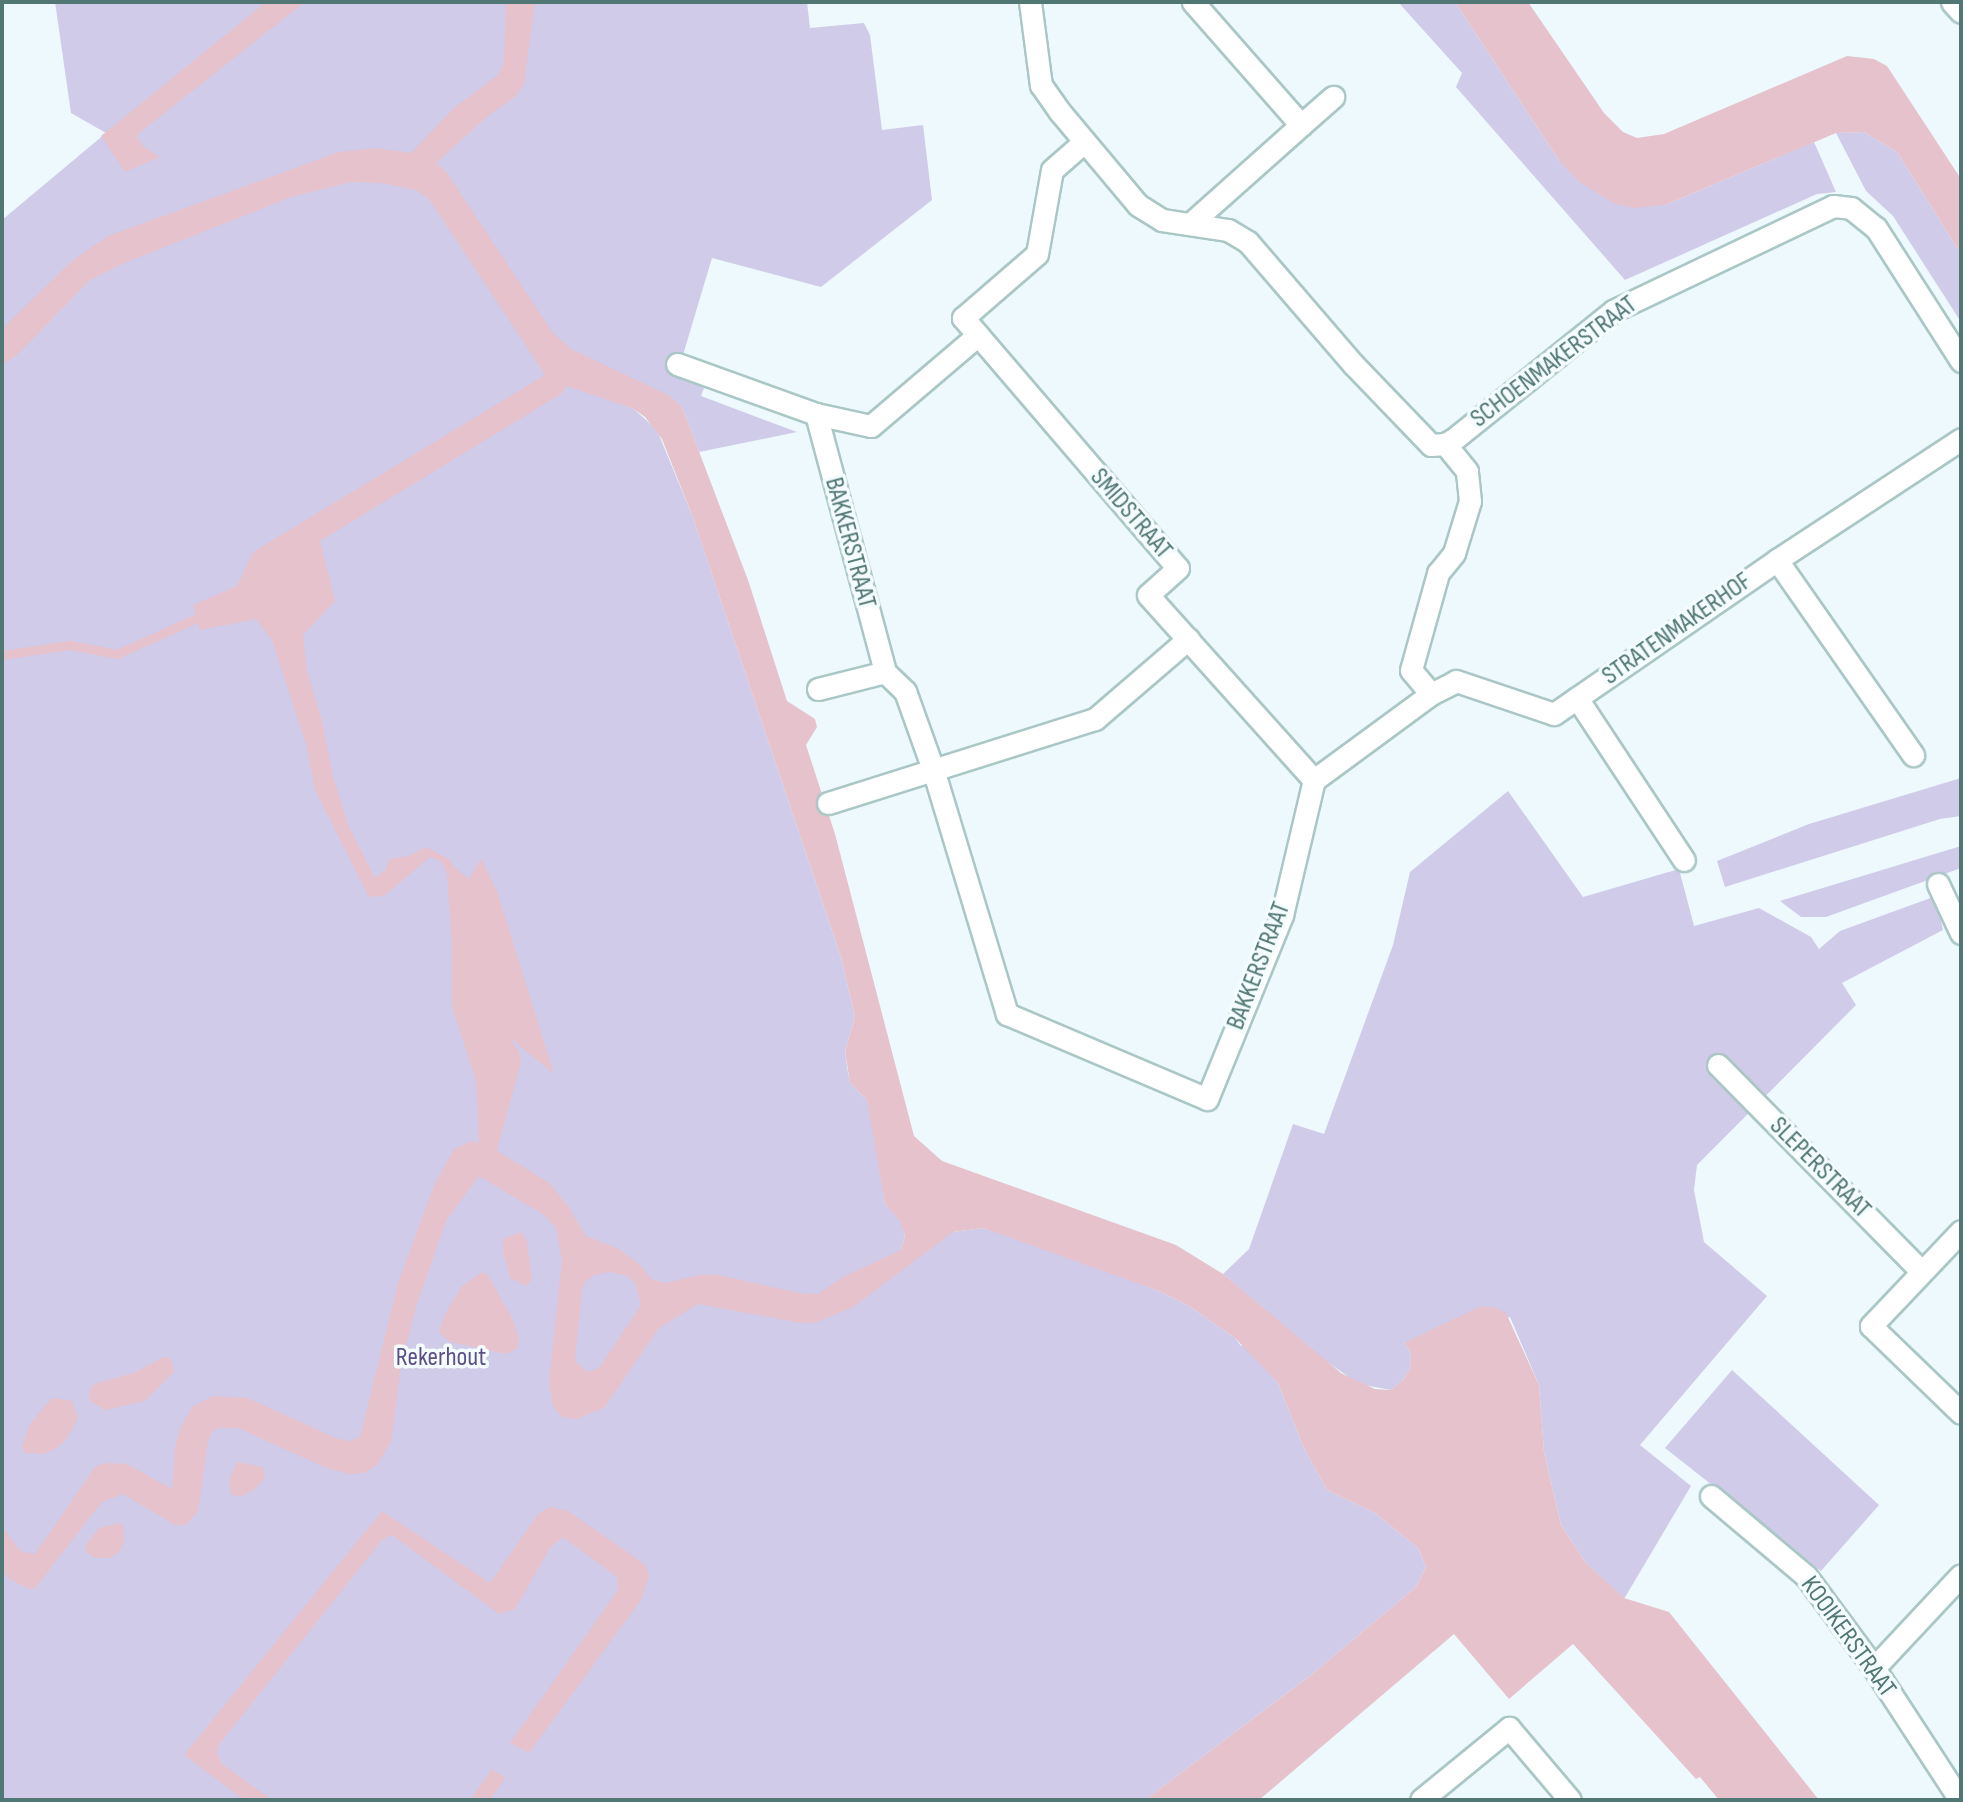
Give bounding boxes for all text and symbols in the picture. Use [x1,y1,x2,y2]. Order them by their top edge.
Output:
street label: SCHOENMAKERSTRAAT [1465,289,1643,435]
street label: SMIDSTRAAT [1083,462,1179,566]
street label: BAKKERSTRAAT [818,474,882,612]
street label: STRATENMAKERHOF [1596,566,1758,692]
street label: BAKKERSTRAAT [1220,898,1298,1034]
street label: SLEPERSTRAAT [1763,1111,1877,1225]
park label: Rekerhout [396,1342,486,1374]
street label: KOOIKERSTRAAT [1794,1570,1902,1704]

